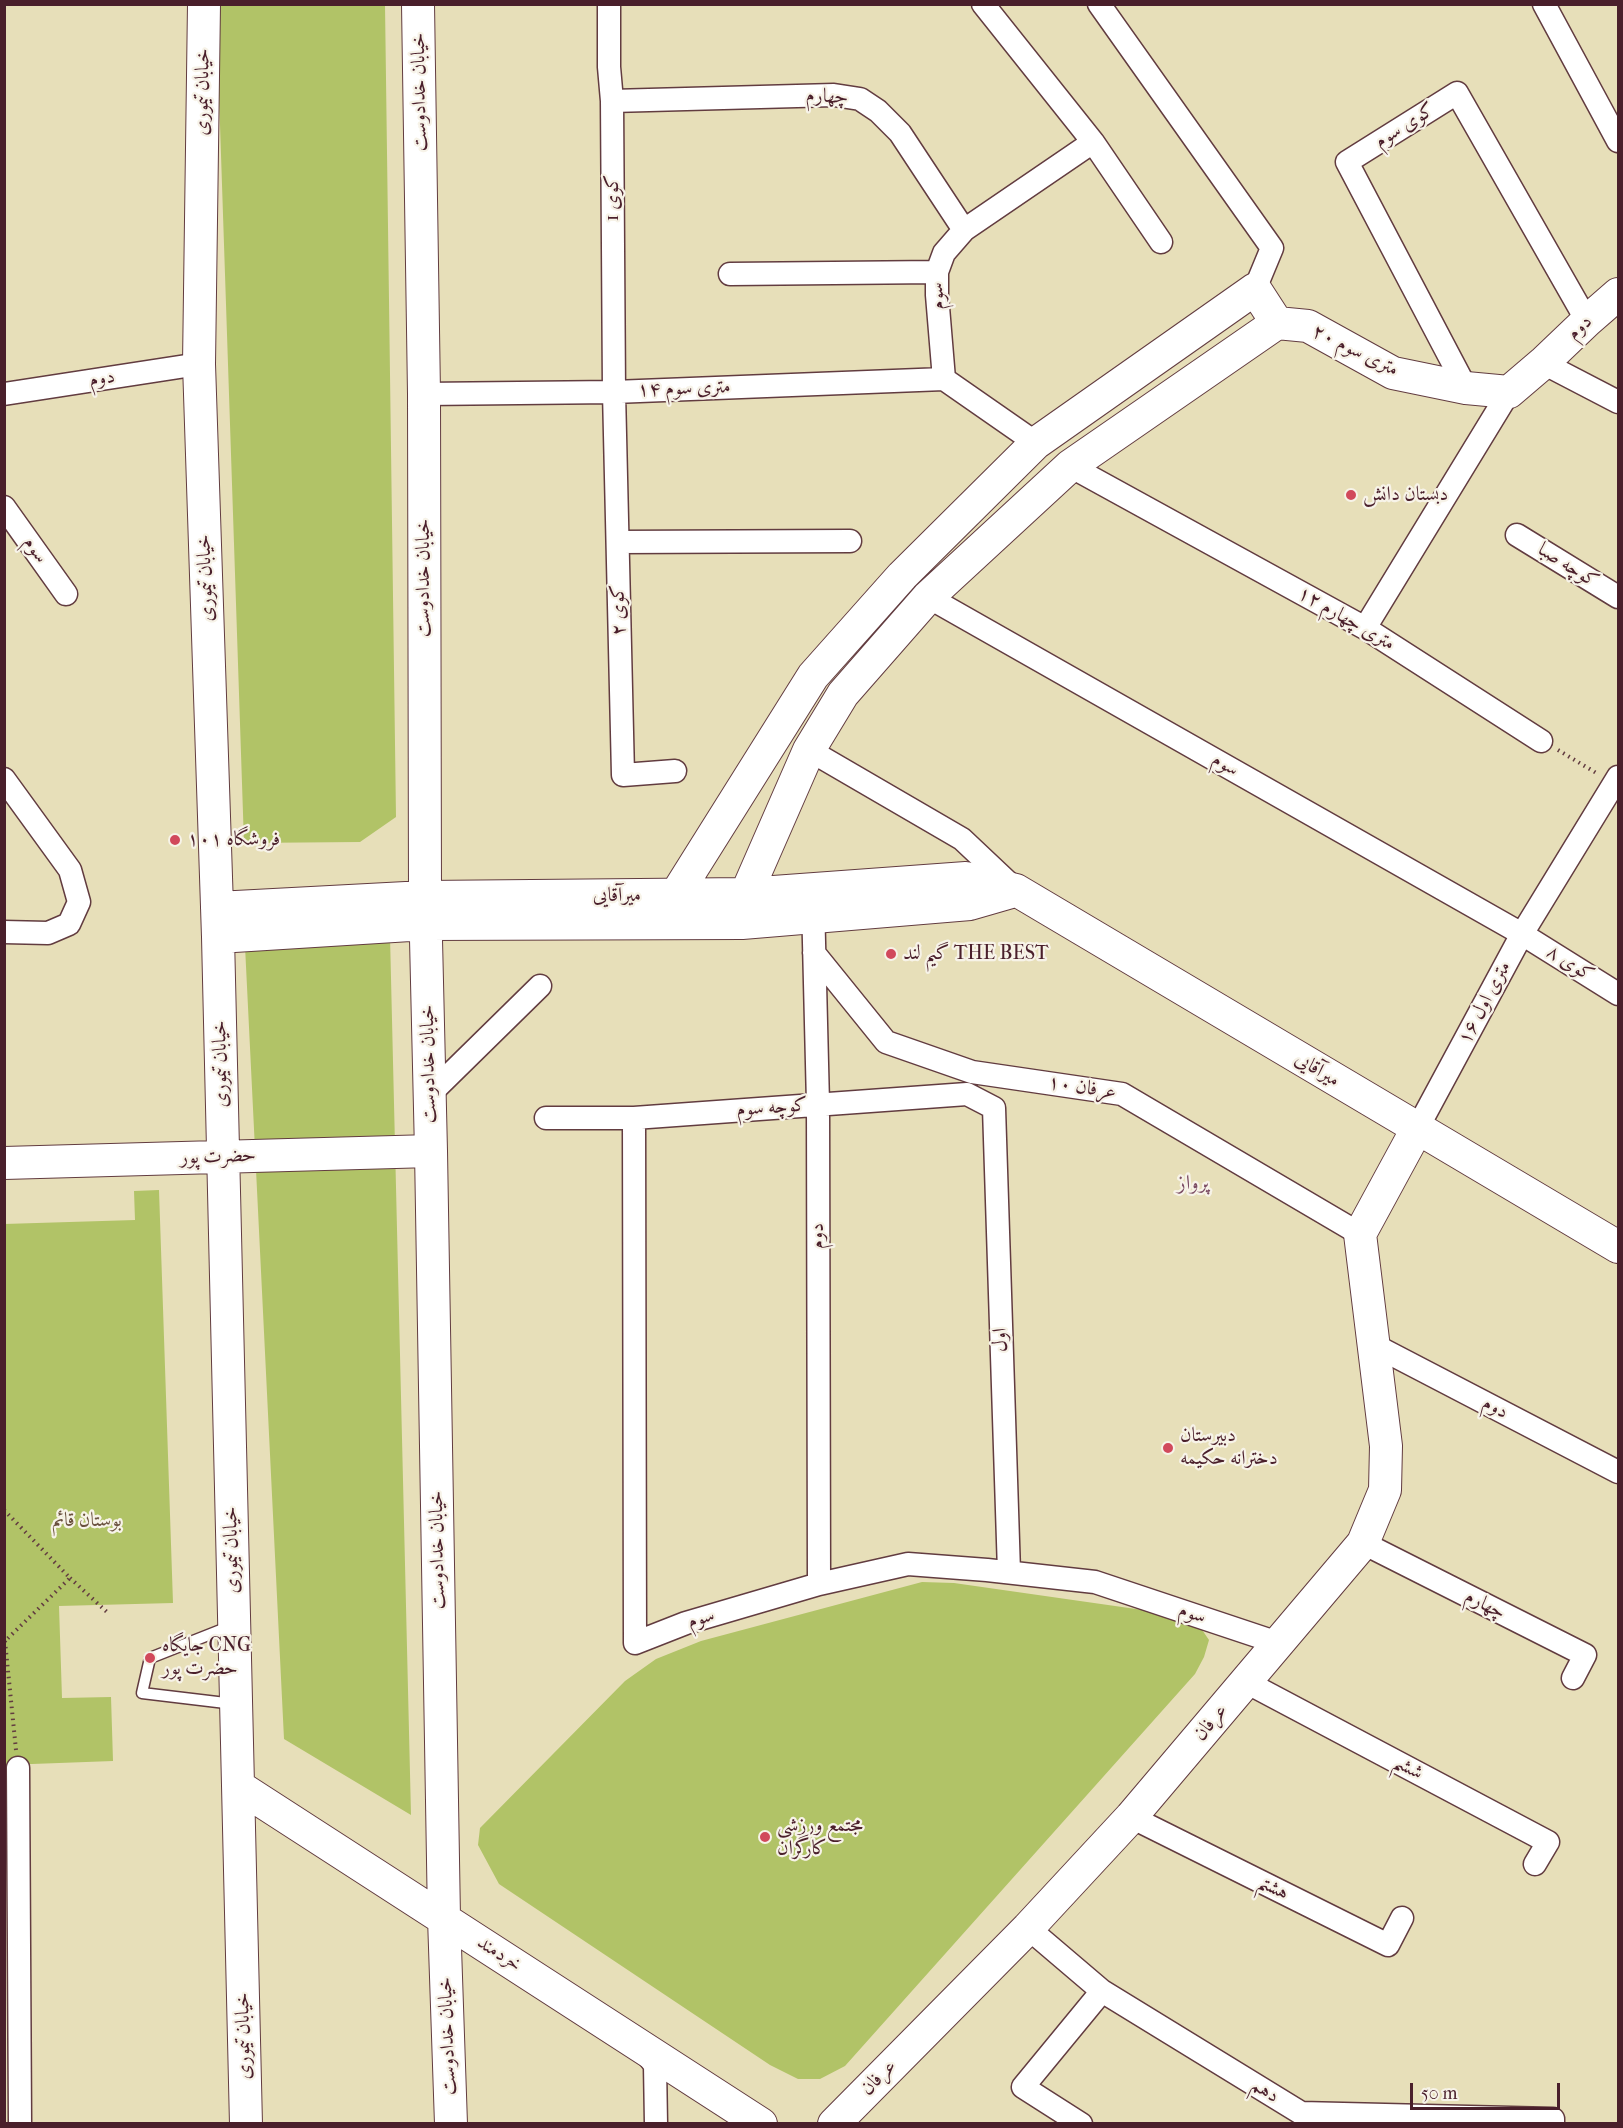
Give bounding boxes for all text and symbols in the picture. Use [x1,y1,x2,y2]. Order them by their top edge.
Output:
street label: خیابان خدادوست [407,33,433,151]
street label: خیابان تیموری [190,48,216,136]
street label: چهارم [805,84,849,110]
street label: کوی سوم [1370,98,1440,154]
street label: کوی 1 [601,175,625,221]
street label: سوم [926,282,950,310]
street label: دوم [1562,310,1598,346]
street label: ۲۰ متری سوم [1308,320,1402,382]
street label: دوم [87,365,117,393]
street label: ۱۴ متری سوم [637,375,731,403]
place label: دبستان دانش [1363,483,1448,507]
marker: دبستان دانش [1344,488,1358,502]
street label: خیابان خدادوست [412,519,436,637]
street label: سوم [17,532,53,568]
street label: خیابان تیموری [192,534,220,622]
street label: کوچه صبا [1533,538,1603,594]
street label: ۱۲ متری چهارم [1293,581,1399,657]
street label: کوی ۲ [607,584,631,636]
street label: سوم [1207,748,1243,782]
place label: فروشگاه ۱۰۱ [187,828,280,852]
marker: فروشگاه ۱۰۱ [168,833,182,847]
street label: میرآقایی [593,884,641,908]
street label: کوی ۸ [1542,940,1598,988]
place label: گیم لند THE BEST [903,942,1048,966]
marker: گیم لند THE BEST [884,947,898,961]
street label: ۱۶ متری اول [1453,957,1517,1049]
street label: خیابان خدادوست [416,1005,442,1123]
street label: خیابان تیموری [208,1020,234,1108]
street label: میرآقایی [1290,1047,1344,1093]
street label: عرفان ۱۰ [1046,1071,1118,1105]
street label: کوچه سوم [736,1094,808,1122]
street label: حضرت پور [180,1144,256,1170]
district label: پرواز [1177,1171,1209,1197]
street label: دوم [806,1223,830,1249]
street label: اول [989,1327,1013,1353]
street label: دوم [1478,1391,1512,1425]
place label: دبیرستان دخترانه حکیمه [1180,1424,1278,1471]
marker: دبیرستان دخترانه حکیمه [1161,1441,1175,1455]
street label: خیابان خدادوست [425,1491,451,1609]
street label: خیابان تیموری [219,1506,245,1594]
park label: بوستان قائم [52,1509,122,1533]
street label: چهارم [1461,1585,1509,1625]
street label: سوم [1175,1598,1209,1630]
street label: سوم [684,1604,718,1634]
place label: جایگاه CNG حضرت پور [162,1634,251,1681]
marker: جایگاه CNG حضرت پور [143,1651,157,1665]
street label: عرفان [1189,1700,1233,1746]
street label: ششم [1389,1750,1427,1786]
place label: مجتمع ورزشی کارگران [777,1814,863,1861]
marker: مجتمع ورزشی کارگران [758,1830,772,1844]
street label: هشتم [1254,1870,1292,1906]
street label: خردمند [472,1931,526,1977]
street label: خیابان خدادوست [434,1976,462,2096]
street label: خیابان تیموری [231,1992,257,2080]
street label: عرفان [856,2055,902,2101]
scale bar [1413,2071,1563,2109]
street label: دهم [1247,2073,1283,2109]
text: 50 m [1421,2083,1457,2104]

